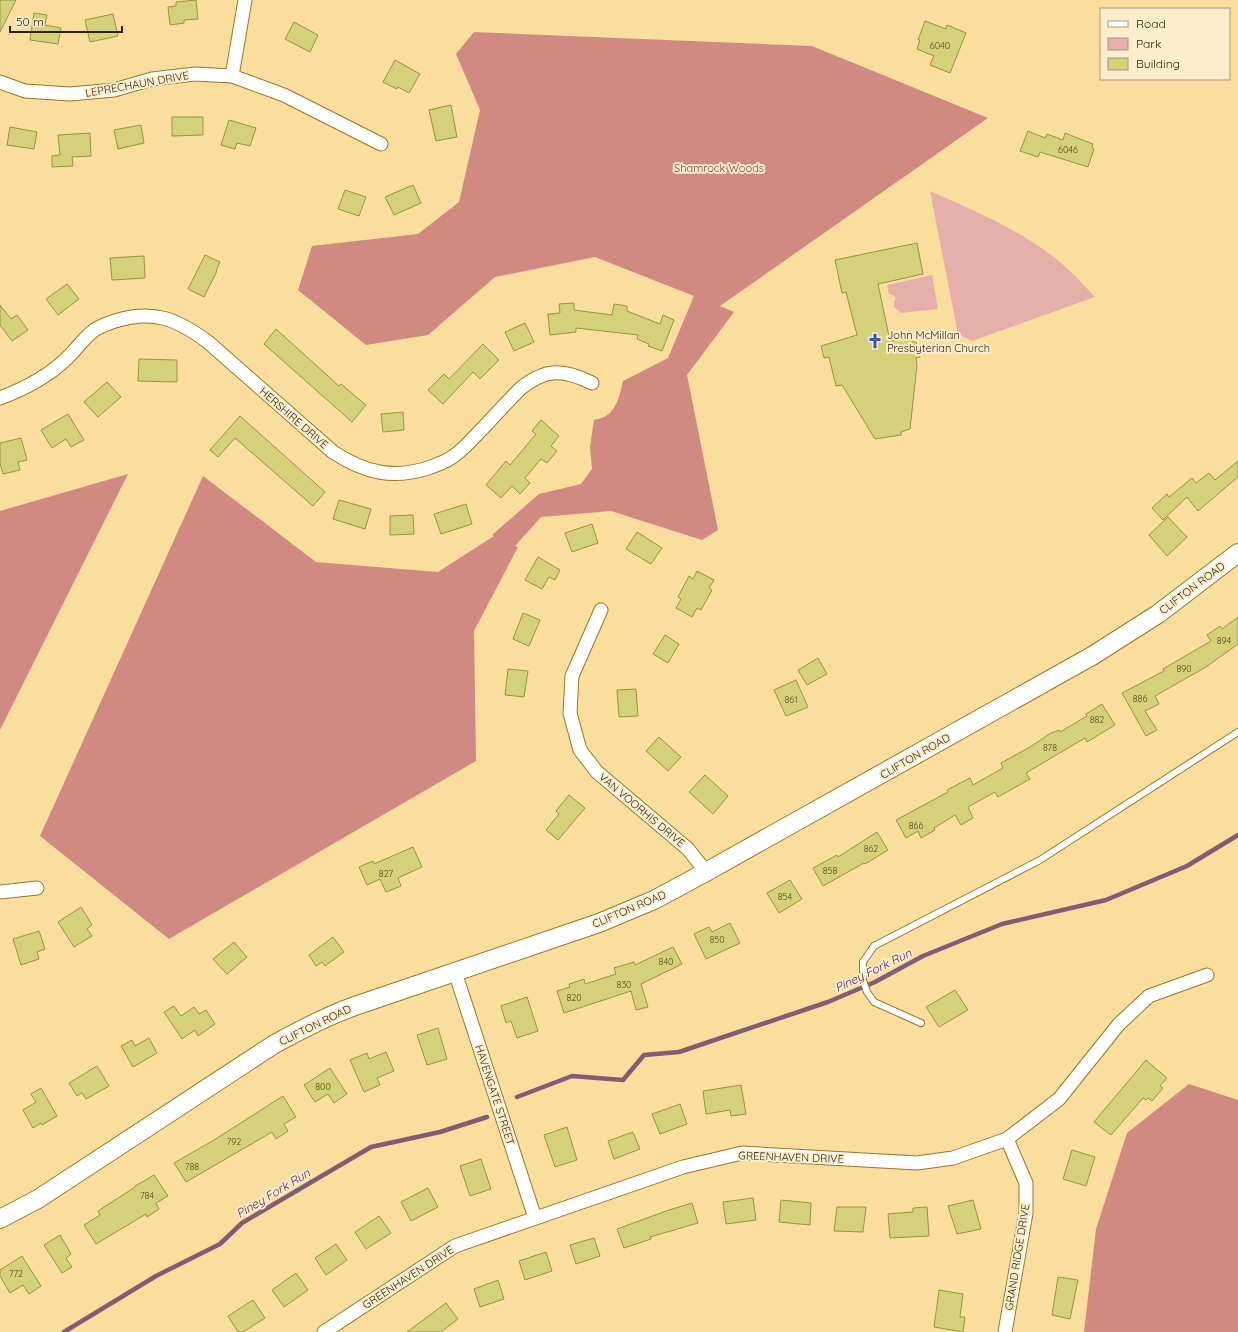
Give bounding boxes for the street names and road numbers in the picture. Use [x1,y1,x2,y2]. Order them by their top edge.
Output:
street label: LEPRECHAUN DRIVE [84,68,190,100]
street label: HERSHIRE DRIVE [257,384,331,452]
street label: CLIFTON ROAD [1156,559,1228,617]
street label: CLIFTON ROAD [877,730,953,782]
street label: VAN VOORHIS DRIVE [596,770,688,850]
street label: CLIFTON ROAD [590,887,668,931]
street label: CLIFTON ROAD [277,1001,354,1049]
street label: HAVENGATE STREET [472,1043,518,1147]
street label: GREENHAVEN DRIVE [738,1148,844,1166]
street label: GRAND RIDGE DRIVE [1002,1203,1032,1311]
street label: GREENHAVEN DRIVE [360,1242,456,1312]

